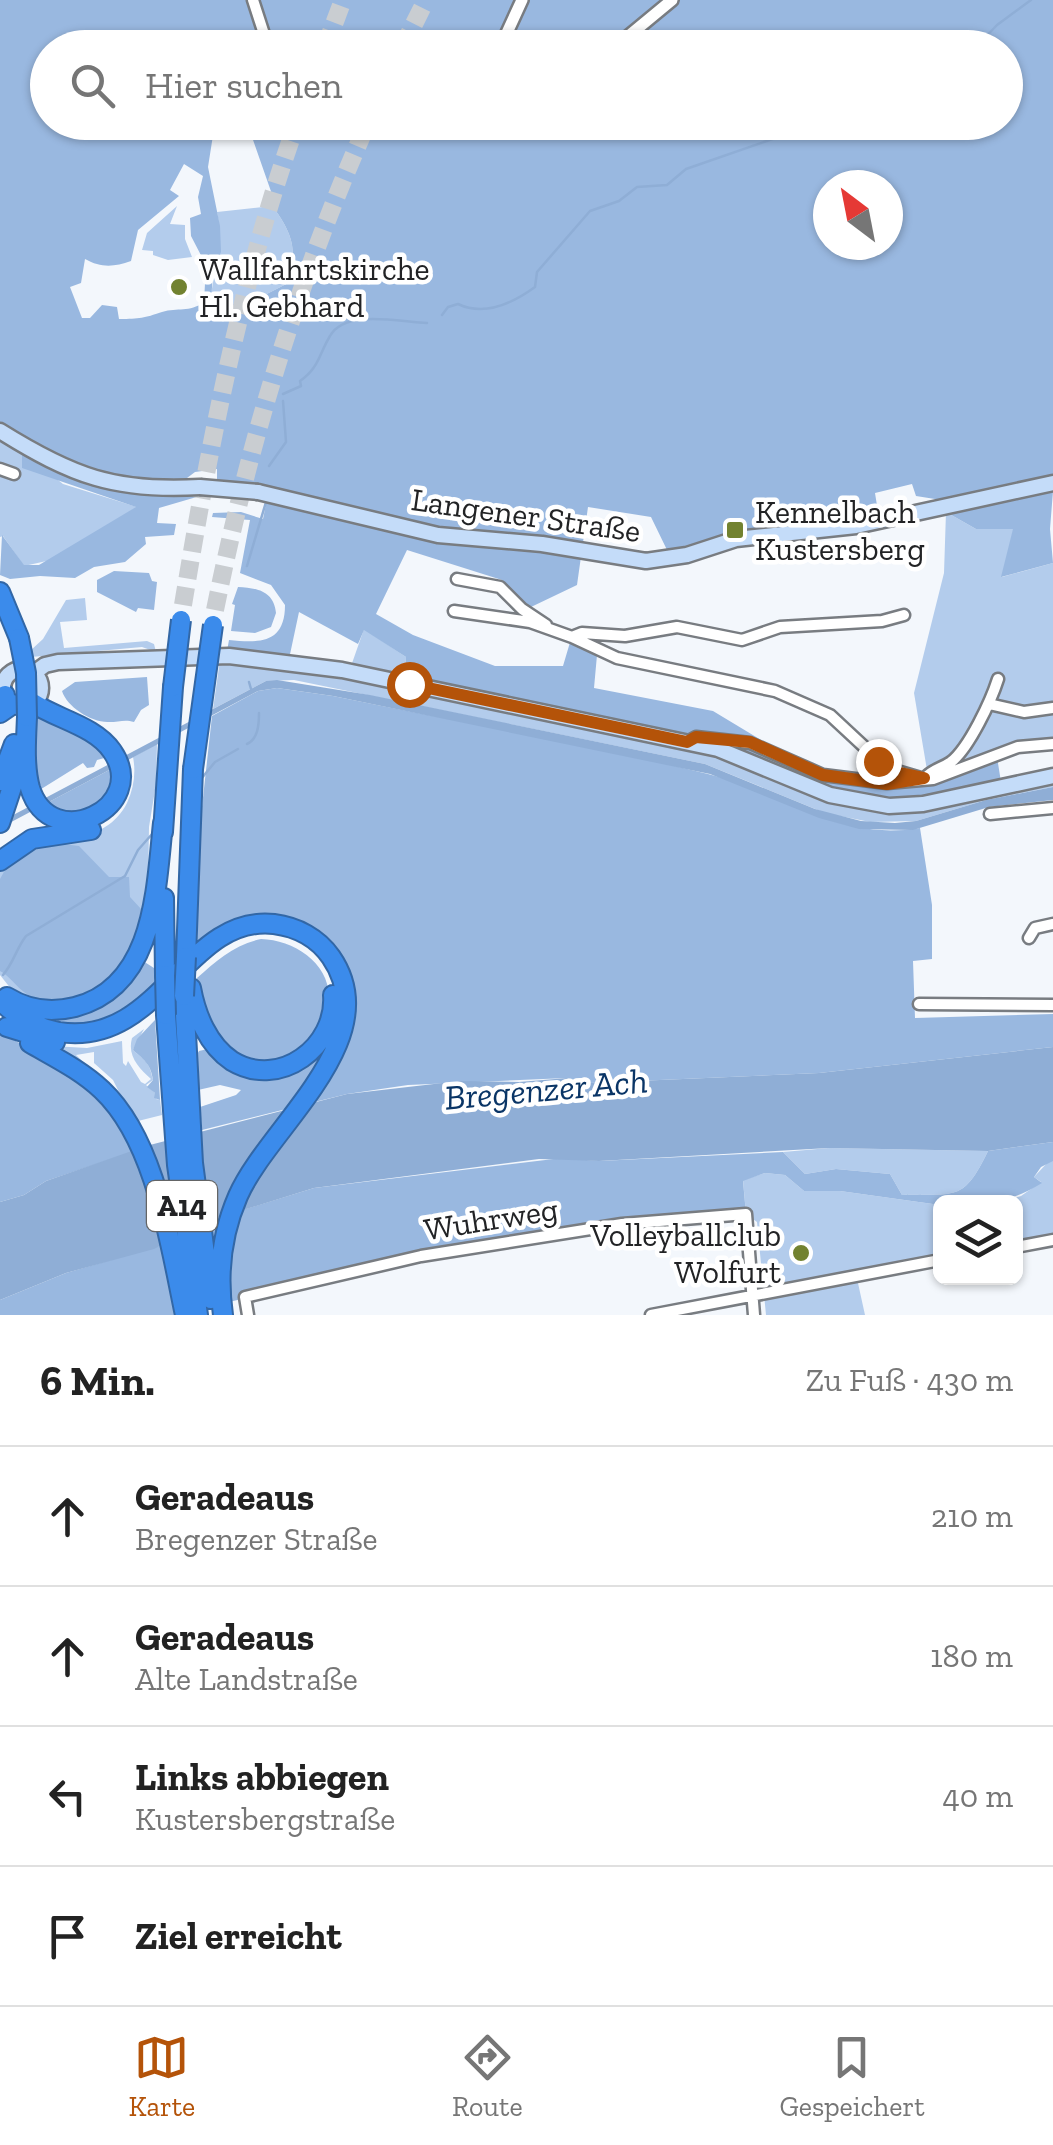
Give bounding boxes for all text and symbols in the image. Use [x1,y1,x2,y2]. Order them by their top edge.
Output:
search box [30,30,1023,140]
icon: search [65,58,120,113]
text: Hier suchen [145,62,343,108]
north arrow [813,170,903,260]
place label: Wallfahrtskirche Hl. Gebhard [199,250,430,325]
marker: Wallfahrtskirche Hl. Gebhard [168,276,190,298]
street label: Langener Straße [409,480,643,550]
place label: Kennelbach Kustersberg [755,493,925,568]
marker: Kennelbach Kustersberg [724,519,746,541]
route start [387,662,433,708]
route end [856,739,902,785]
water label: Bregenzer Ach [443,1059,649,1119]
road number: A14 [147,1181,217,1231]
street label: Wuhrweg [421,1190,561,1248]
map controls [933,1195,1023,1285]
button: layers [933,1195,1023,1285]
place label: Volleyballclub Wolfurt [589,1216,781,1291]
marker: Volleyballclub Wolfurt [790,1242,812,1264]
text: 6 Min. [40,1355,155,1406]
text: Zu Fuß · 430 m [806,1361,1013,1399]
text: Geradeaus [135,1474,314,1520]
icon: ahead [40,1489,95,1544]
text: 210 m [931,1497,1013,1535]
text: Bregenzer Straße [135,1520,378,1558]
text: Geradeaus [135,1614,314,1660]
icon: ahead [40,1629,95,1684]
text: 180 m [930,1637,1013,1675]
text: Alte Landstraße [135,1660,358,1698]
text: Links abbiegen [135,1754,389,1800]
icon: left [40,1769,95,1824]
text: 40 m [942,1777,1013,1815]
text: Kustersbergstraße [135,1800,395,1838]
icon: arrive [40,1909,95,1964]
text: Ziel erreicht [135,1913,342,1959]
tab: Karte [128,2030,195,2123]
tab: Route [452,2030,523,2123]
tab: Gespeichert [779,2030,925,2123]

